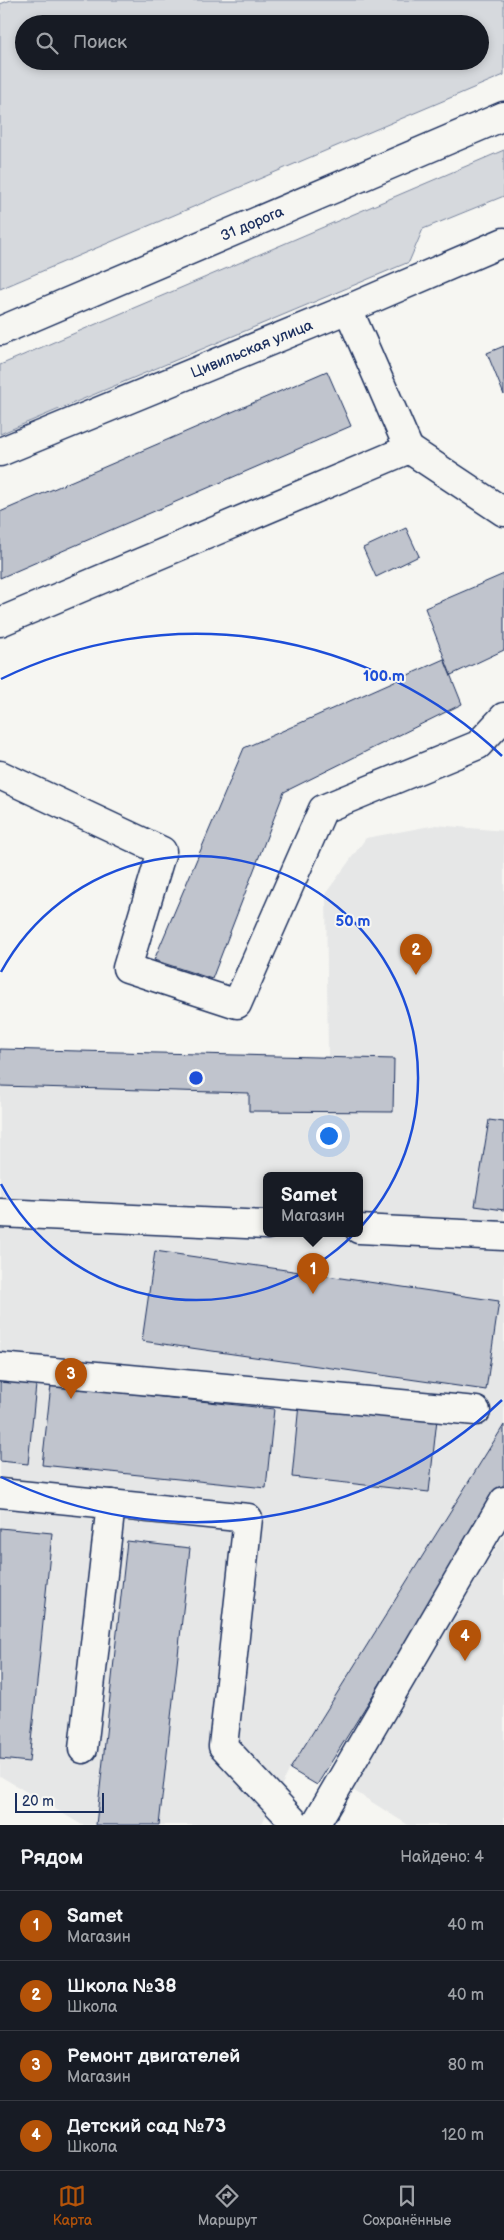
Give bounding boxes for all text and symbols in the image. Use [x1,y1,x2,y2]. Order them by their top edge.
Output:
search box [15,15,489,70]
icon: search [33,29,61,57]
text: Поиск [73,31,127,54]
street label: 31 дорога [218,202,287,246]
street label: Цивильская улица [188,316,316,383]
text: 100 m [363,667,405,686]
text: 50 m [336,912,371,931]
pin: 2 [400,934,432,975]
centre of rings [187,1069,205,1087]
your location [316,1123,342,1149]
popup [263,1172,363,1237]
text: Samet [281,1184,337,1207]
text: Магазин [281,1207,345,1226]
pin: 1 [297,1253,329,1294]
pin: 3 [55,1358,87,1399]
pin: 4 [449,1620,481,1661]
scale bar [15,1790,104,1813]
text: 20 m [22,1793,54,1810]
text: Рядом [20,1845,83,1870]
text: Найдено: 4 [400,1848,484,1867]
text: Samet [67,1905,123,1928]
text: 1 [33,1916,39,1935]
text: 40 m [447,1916,484,1935]
text: Магазин [67,1928,131,1947]
text: Школа №38 [67,1975,177,1998]
text: 2 [31,1986,41,2005]
text: 40 m [447,1986,484,2005]
text: Школа [67,1998,117,2017]
text: Ремонт двигателей [67,2045,240,2068]
text: 3 [31,2056,41,2075]
text: 80 m [448,2056,484,2075]
text: Магазин [67,2068,131,2087]
text: Детский сад №73 [67,2115,226,2138]
text: 4 [31,2126,41,2145]
text: 120 m [441,2126,484,2145]
text: Школа [67,2138,117,2157]
tab: Карта [53,2182,92,2229]
tab: Маршрут [198,2182,257,2229]
tab: Сохранённые [363,2182,451,2229]

